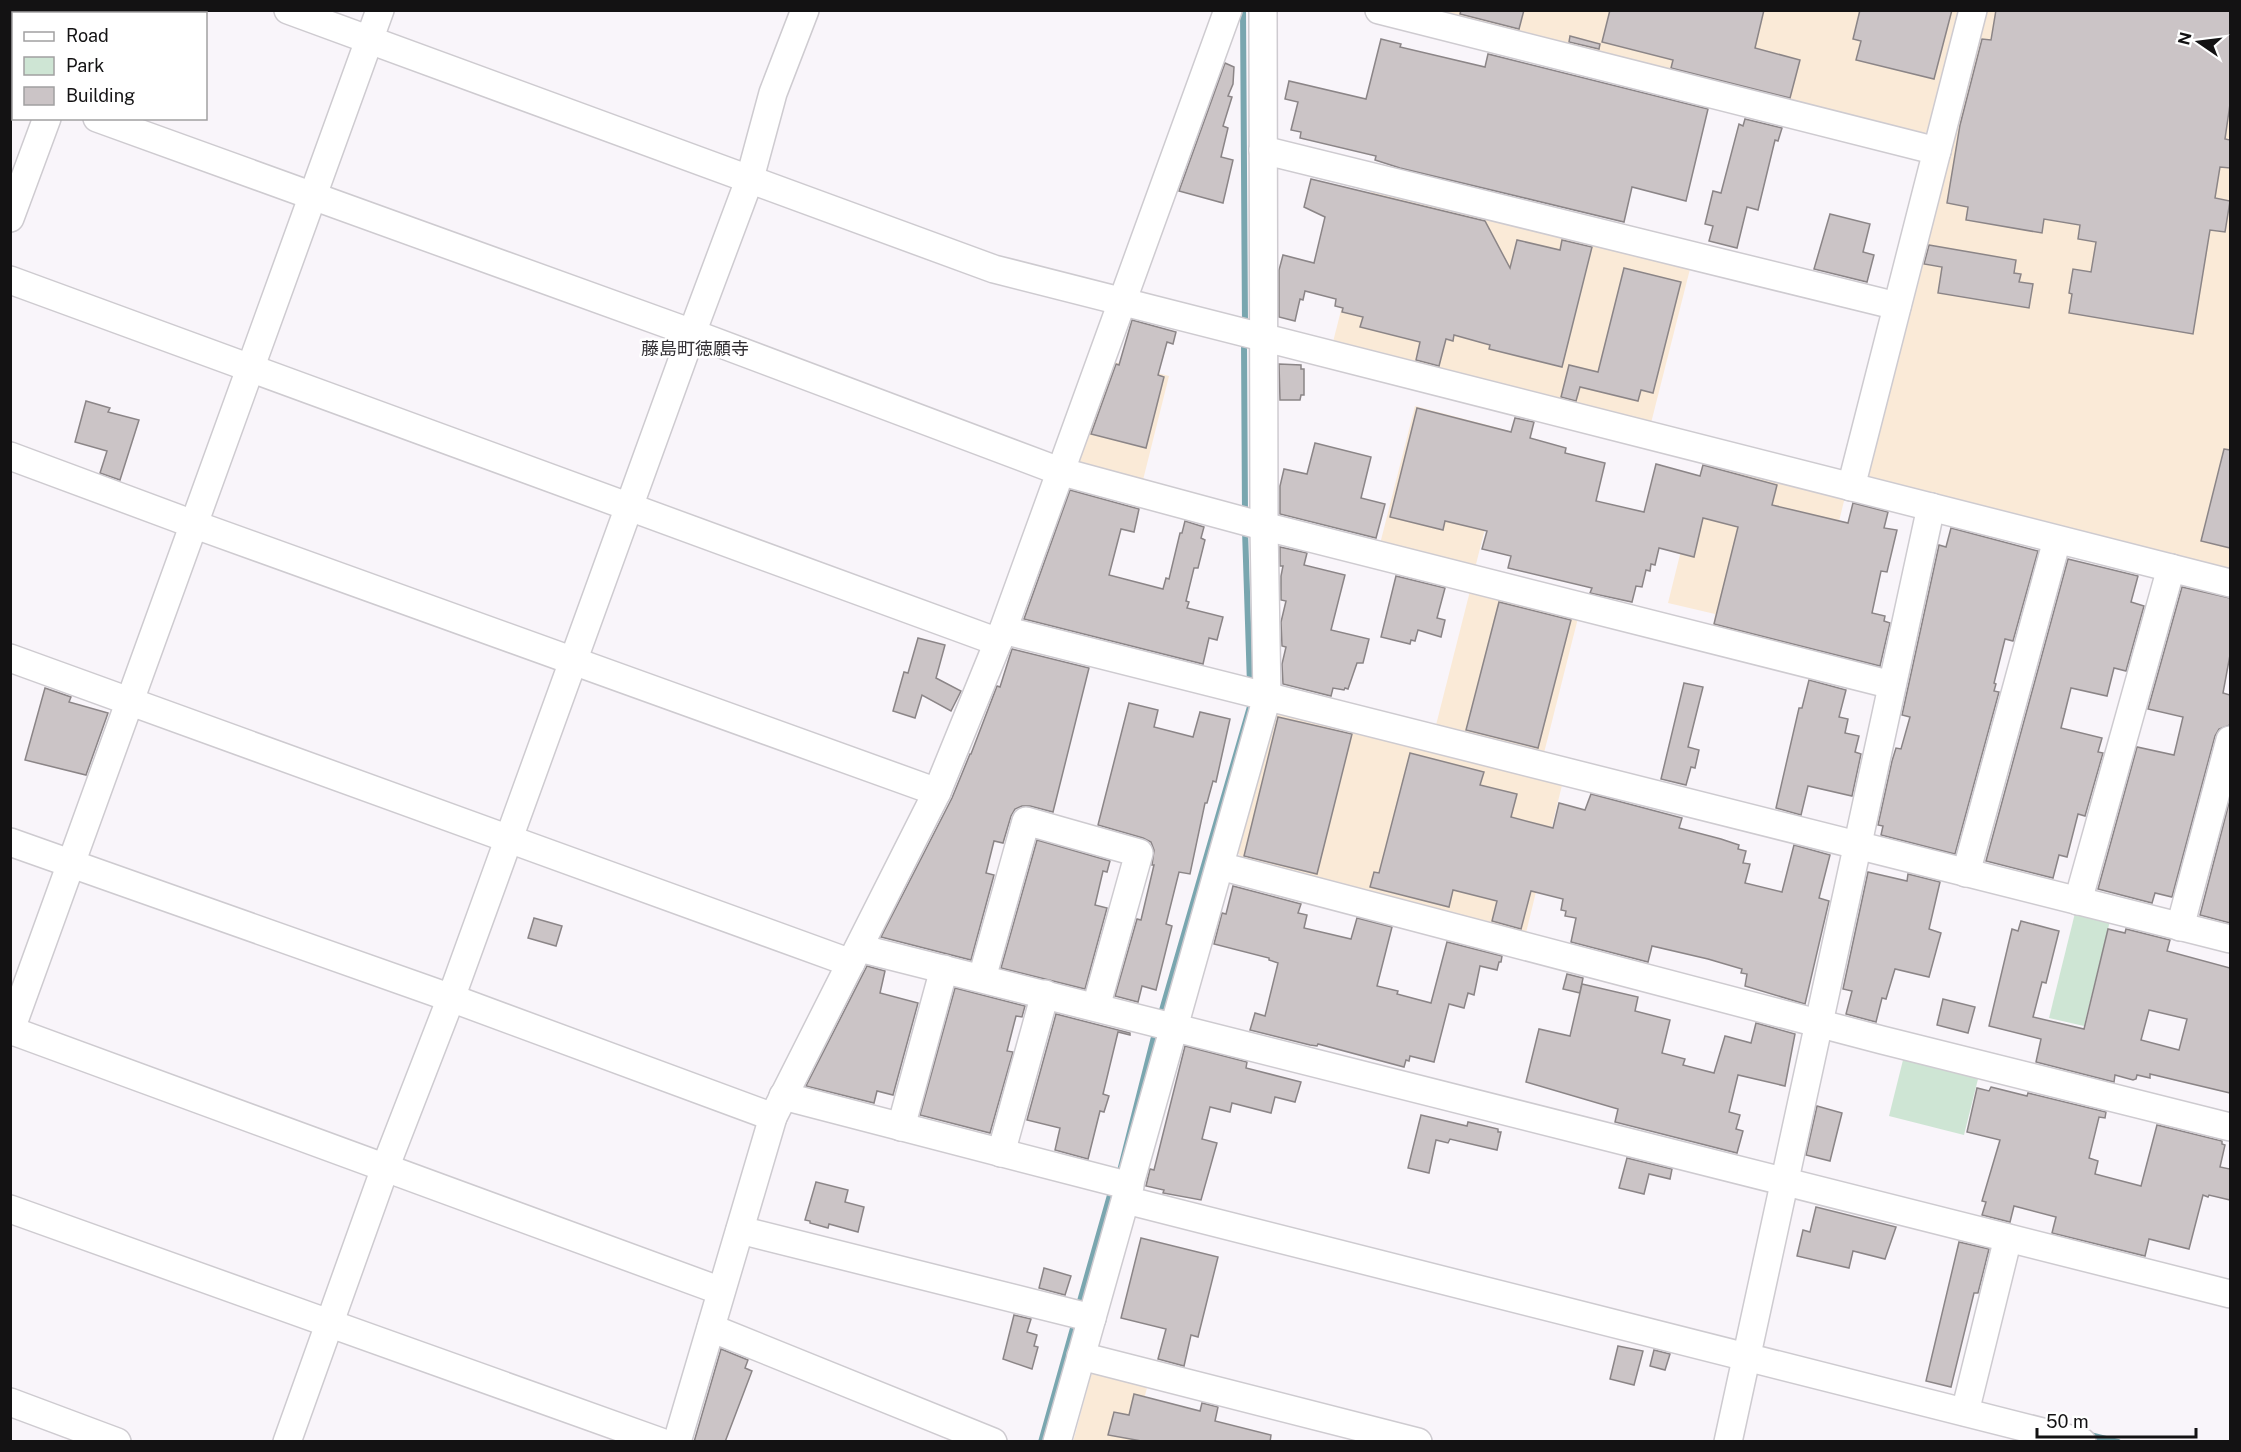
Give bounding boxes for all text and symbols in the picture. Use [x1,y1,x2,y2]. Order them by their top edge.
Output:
legend [12,12,207,120]
north arrow [2169,12,2229,72]
text: Road [66,25,109,46]
text: N [2174,30,2196,47]
text: Park [66,55,104,76]
text: Building [66,85,135,106]
district label: 藤島町徳願寺 [641,338,749,359]
scale bar [2037,1401,2196,1439]
text: 50 m [2046,1411,2089,1432]

